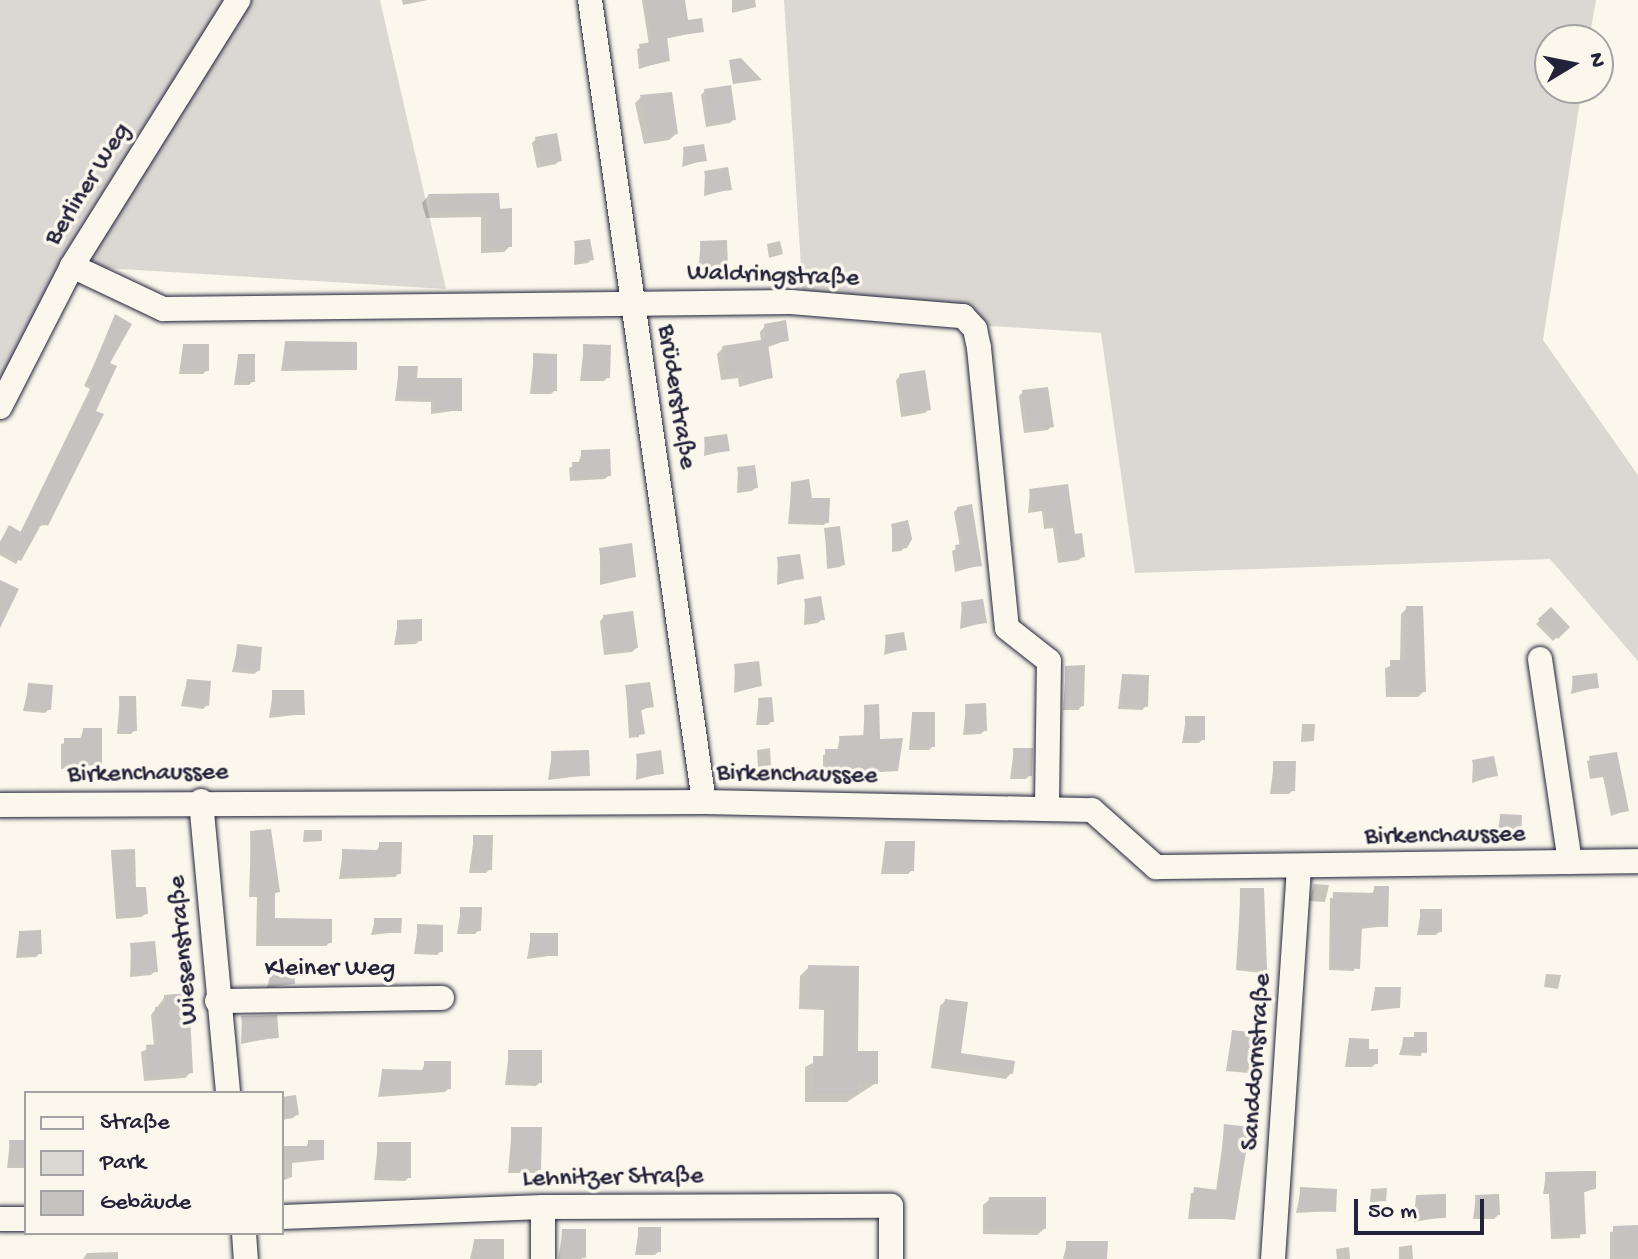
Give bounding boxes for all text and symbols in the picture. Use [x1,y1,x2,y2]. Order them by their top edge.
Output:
north arrow [1534,24,1614,104]
text: N [1582,51,1610,70]
street label: Berliner Weg [39,118,139,252]
street label: Waldringstraße [686,258,860,296]
street label: Brüderstraße [648,323,702,471]
street label: Birkenchaussee [67,758,229,792]
street label: Birkenchaussee [716,759,878,793]
street label: Birkenchaussee [1364,820,1526,854]
street label: Wiesenstraße [163,874,207,1026]
street label: Kleiner Weg [265,954,395,986]
street label: Sanddornstraße [1236,972,1280,1152]
legend [24,1091,284,1235]
text: Straße [100,1109,170,1138]
text: Park [100,1149,146,1178]
street label: Lehnitzer Straße [522,1162,704,1196]
scale bar [1358,1183,1488,1233]
text: Gebäude [100,1189,191,1218]
text: 50 m [1368,1198,1417,1227]

